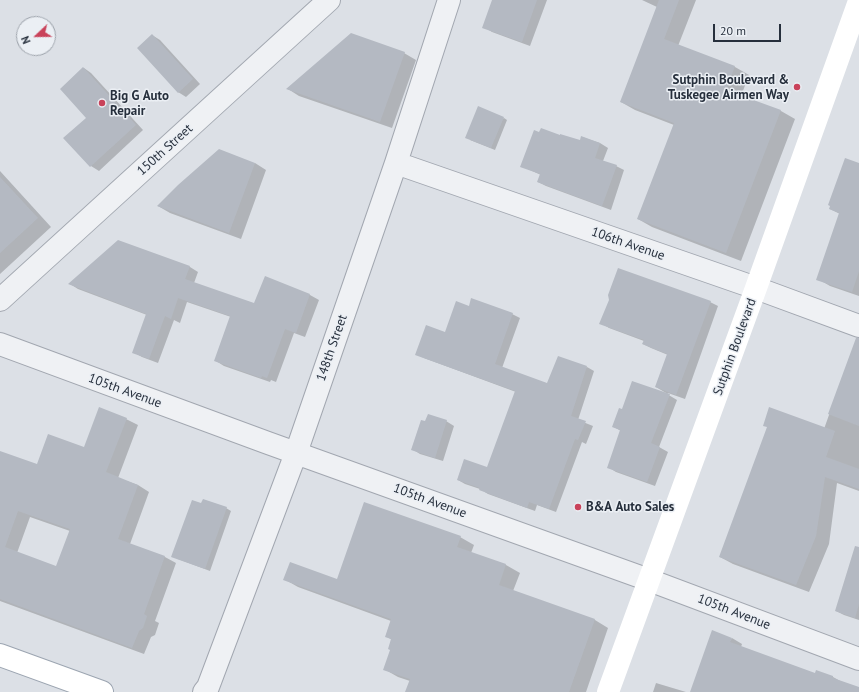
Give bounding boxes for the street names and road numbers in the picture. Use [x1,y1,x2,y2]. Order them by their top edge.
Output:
street label: 150th Street [134,121,196,179]
street label: 106th Avenue [589,224,667,264]
street label: Sutphin Boulevard [710,296,760,398]
street label: 148th Street [313,313,351,383]
street label: 105th Avenue [86,371,164,411]
street label: 105th Avenue [391,481,469,521]
street label: 105th Avenue [695,591,773,633]

